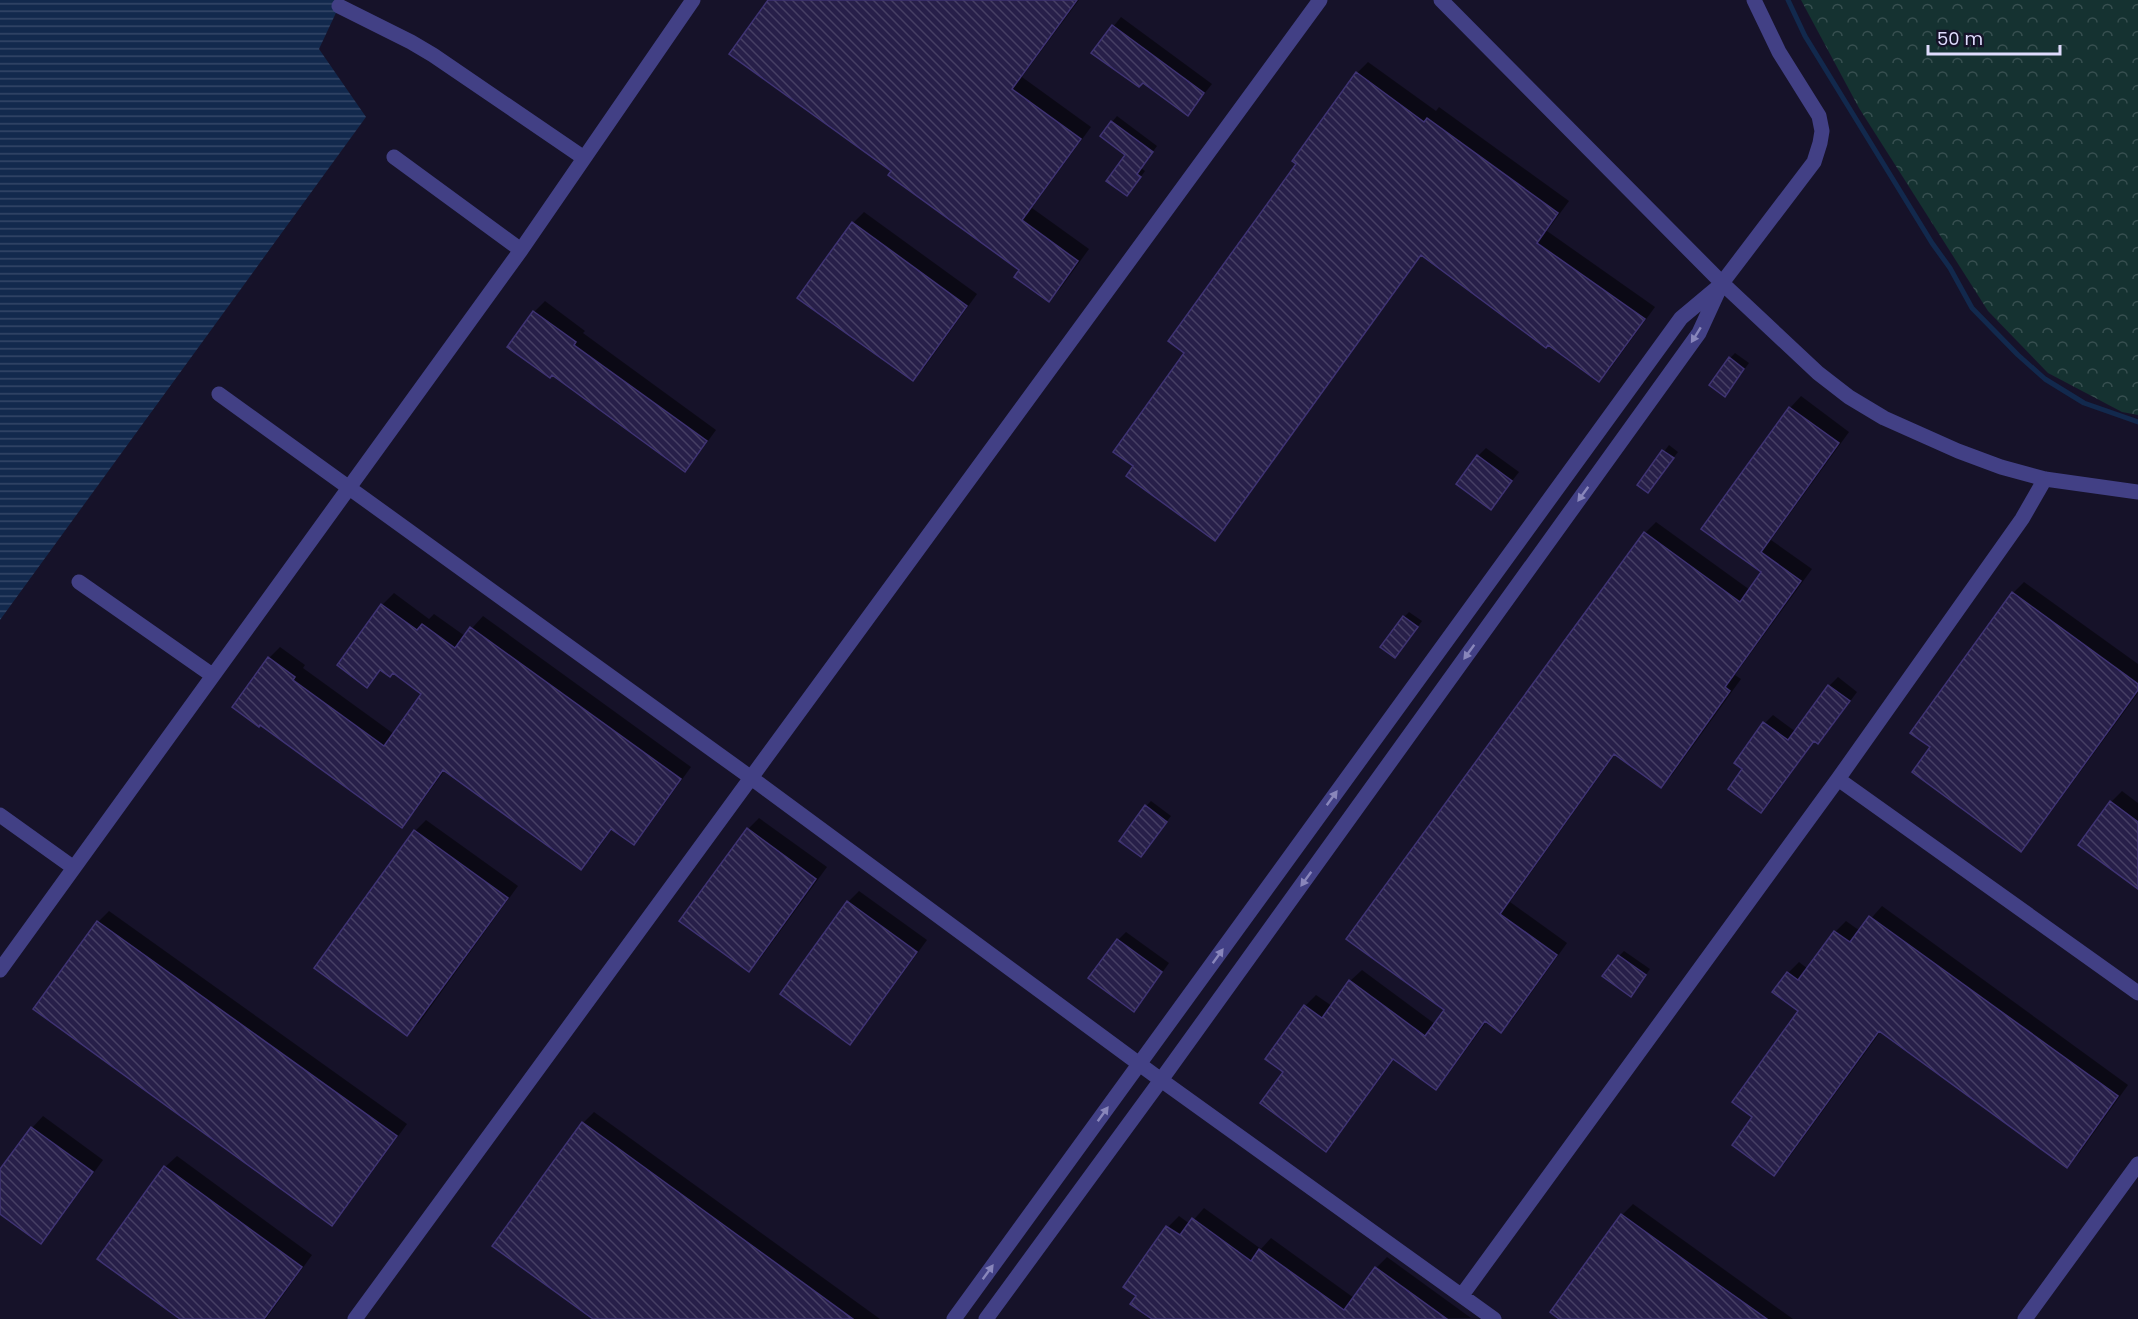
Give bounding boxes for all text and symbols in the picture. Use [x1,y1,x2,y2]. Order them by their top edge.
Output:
scale bar [1928,18,2060,56]
text: 50 m [1937,26,1983,51]
one-way arrow [1691,327,1702,344]
one-way arrow [1578,486,1589,502]
one-way arrow [1463,644,1475,660]
one-way arrow [1326,791,1338,807]
one-way arrow [1300,870,1312,886]
one-way arrow [1212,949,1224,965]
one-way arrow [1097,1106,1109,1122]
one-way arrow [982,1264,994,1279]

